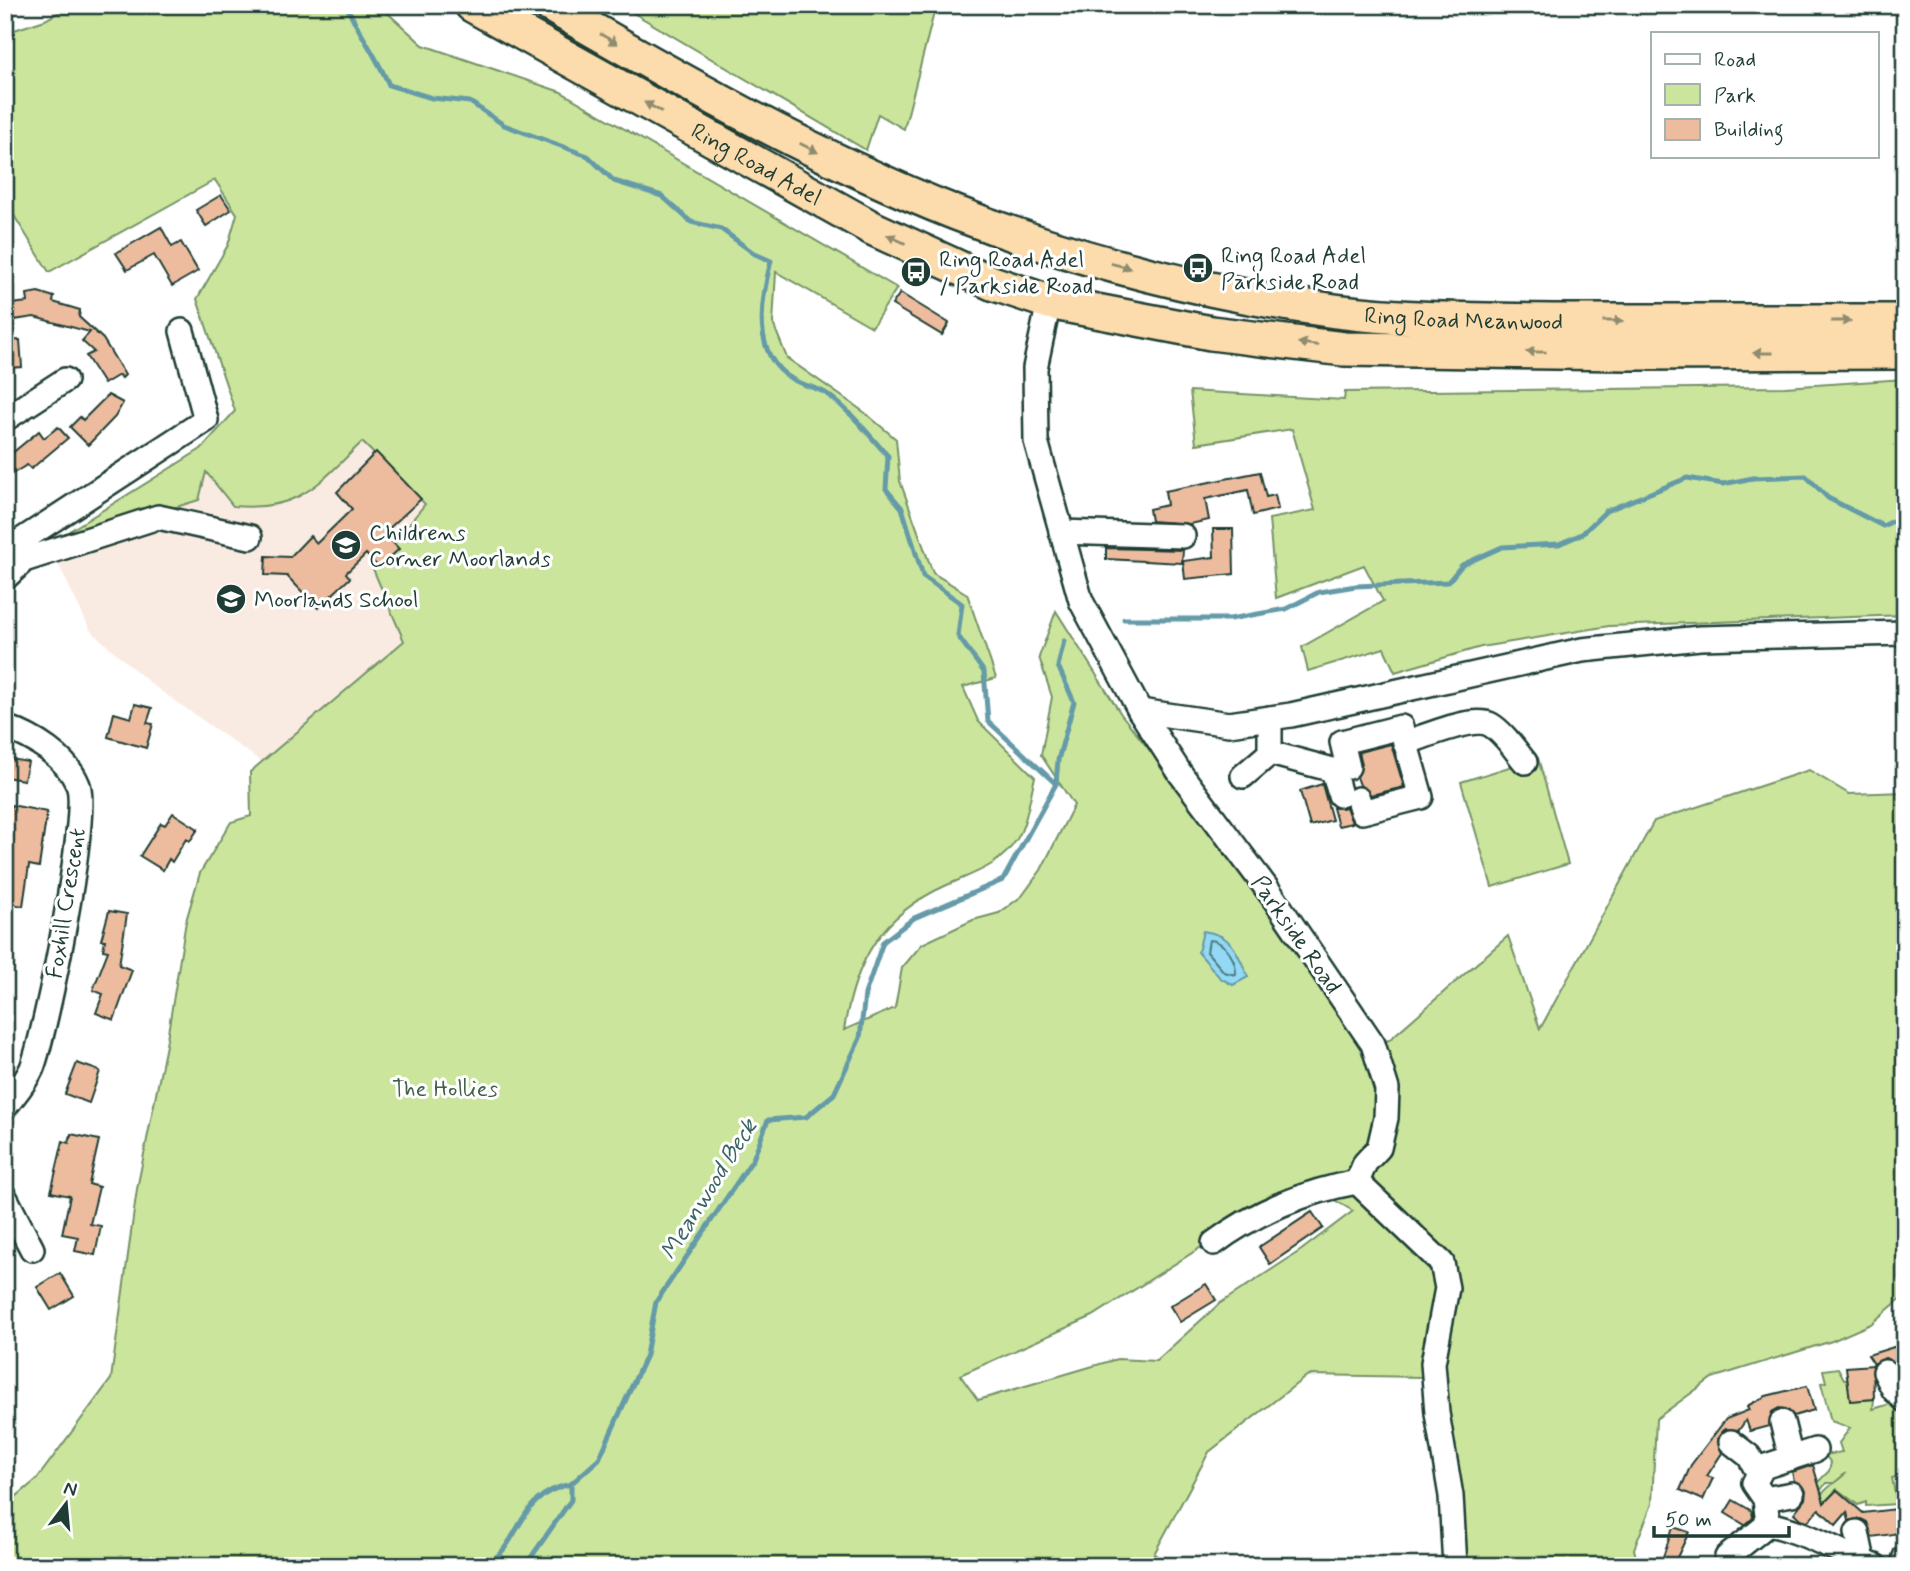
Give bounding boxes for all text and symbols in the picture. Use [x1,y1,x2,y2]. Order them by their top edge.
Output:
legend [1651,32,1878,158]
one-way arrow [599,33,618,45]
text: Road [1714,46,1756,74]
text: Park [1714,82,1756,110]
one-way arrow [643,101,662,113]
text: Building [1714,116,1784,146]
street label: Ring Road Adel [685,117,827,214]
one-way arrow [799,142,819,153]
one-way arrow [886,233,906,245]
place label: Ring Road Adel Parkside Road [1221,242,1366,298]
place label: Ring Road Adel / Parkside Road [939,246,1093,302]
bus stop icon: Ring Road Adel Parkside Road [1181,251,1215,285]
bus stop icon: Ring Road Adel / Parkside Road [899,255,933,289]
one-way arrow [1110,261,1132,272]
street label: Ring Road Meanwood [1363,301,1563,338]
one-way arrow [1602,315,1624,327]
one-way arrow [1830,315,1852,327]
one-way arrow [1297,339,1319,350]
one-way arrow [1524,346,1546,358]
one-way arrow [1752,347,1774,359]
place label: Childrens Corner Moorlands [369,519,551,575]
school or university icon: Childrens Corner Moorlands [329,528,363,562]
school or university icon: Moorlands School [214,582,248,616]
place label: Moorlands School [254,586,419,616]
street label: Foxhill Crescent [40,826,94,981]
street label: Parkside Road [1244,870,1347,1000]
park label: The Hollies [392,1075,498,1105]
water label: Meanwood Beck [654,1112,766,1266]
north arrow [32,1470,102,1540]
text: N [61,1475,80,1503]
scale bar [1654,1494,1789,1538]
text: 50 m [1665,1506,1712,1534]

